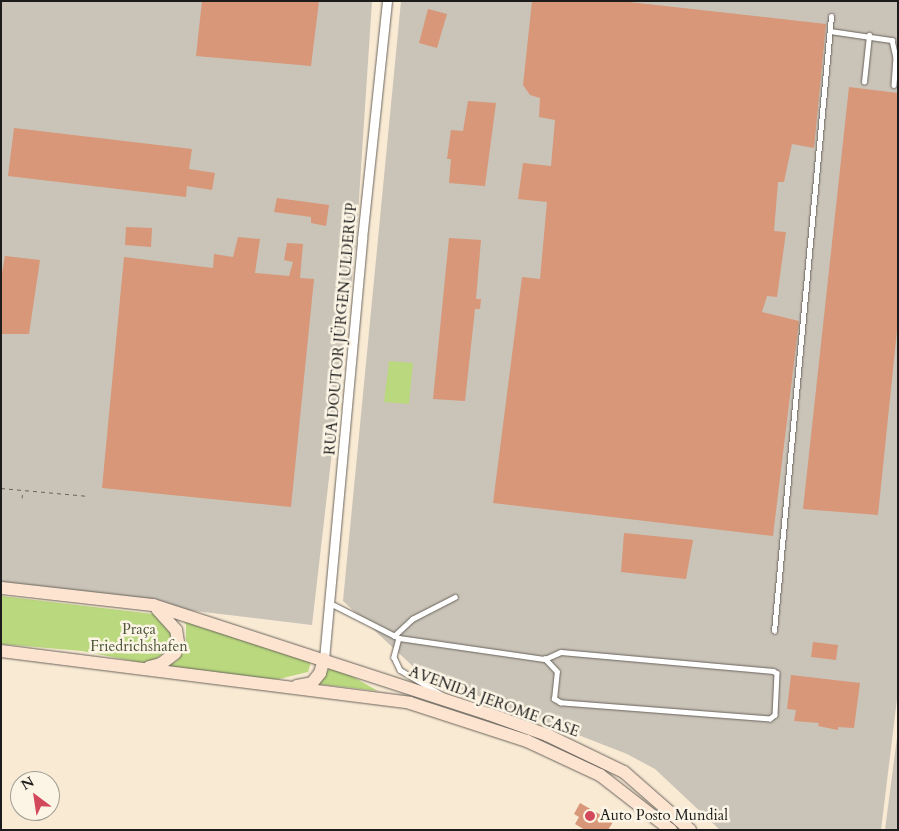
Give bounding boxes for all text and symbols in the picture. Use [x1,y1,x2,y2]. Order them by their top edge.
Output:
street label: RUA DOUTOR JÜRGEN ULDERUP [321,202,361,456]
park label: Praça Friedrichshafen [90,620,188,655]
street label: AVENIDA JEROME CASE [406,663,582,741]
north arrow [10,771,60,821]
text: N [17,772,38,795]
place label: Auto Posto Mundial [600,807,728,825]
marker: Auto Posto Mundial [584,810,596,822]

